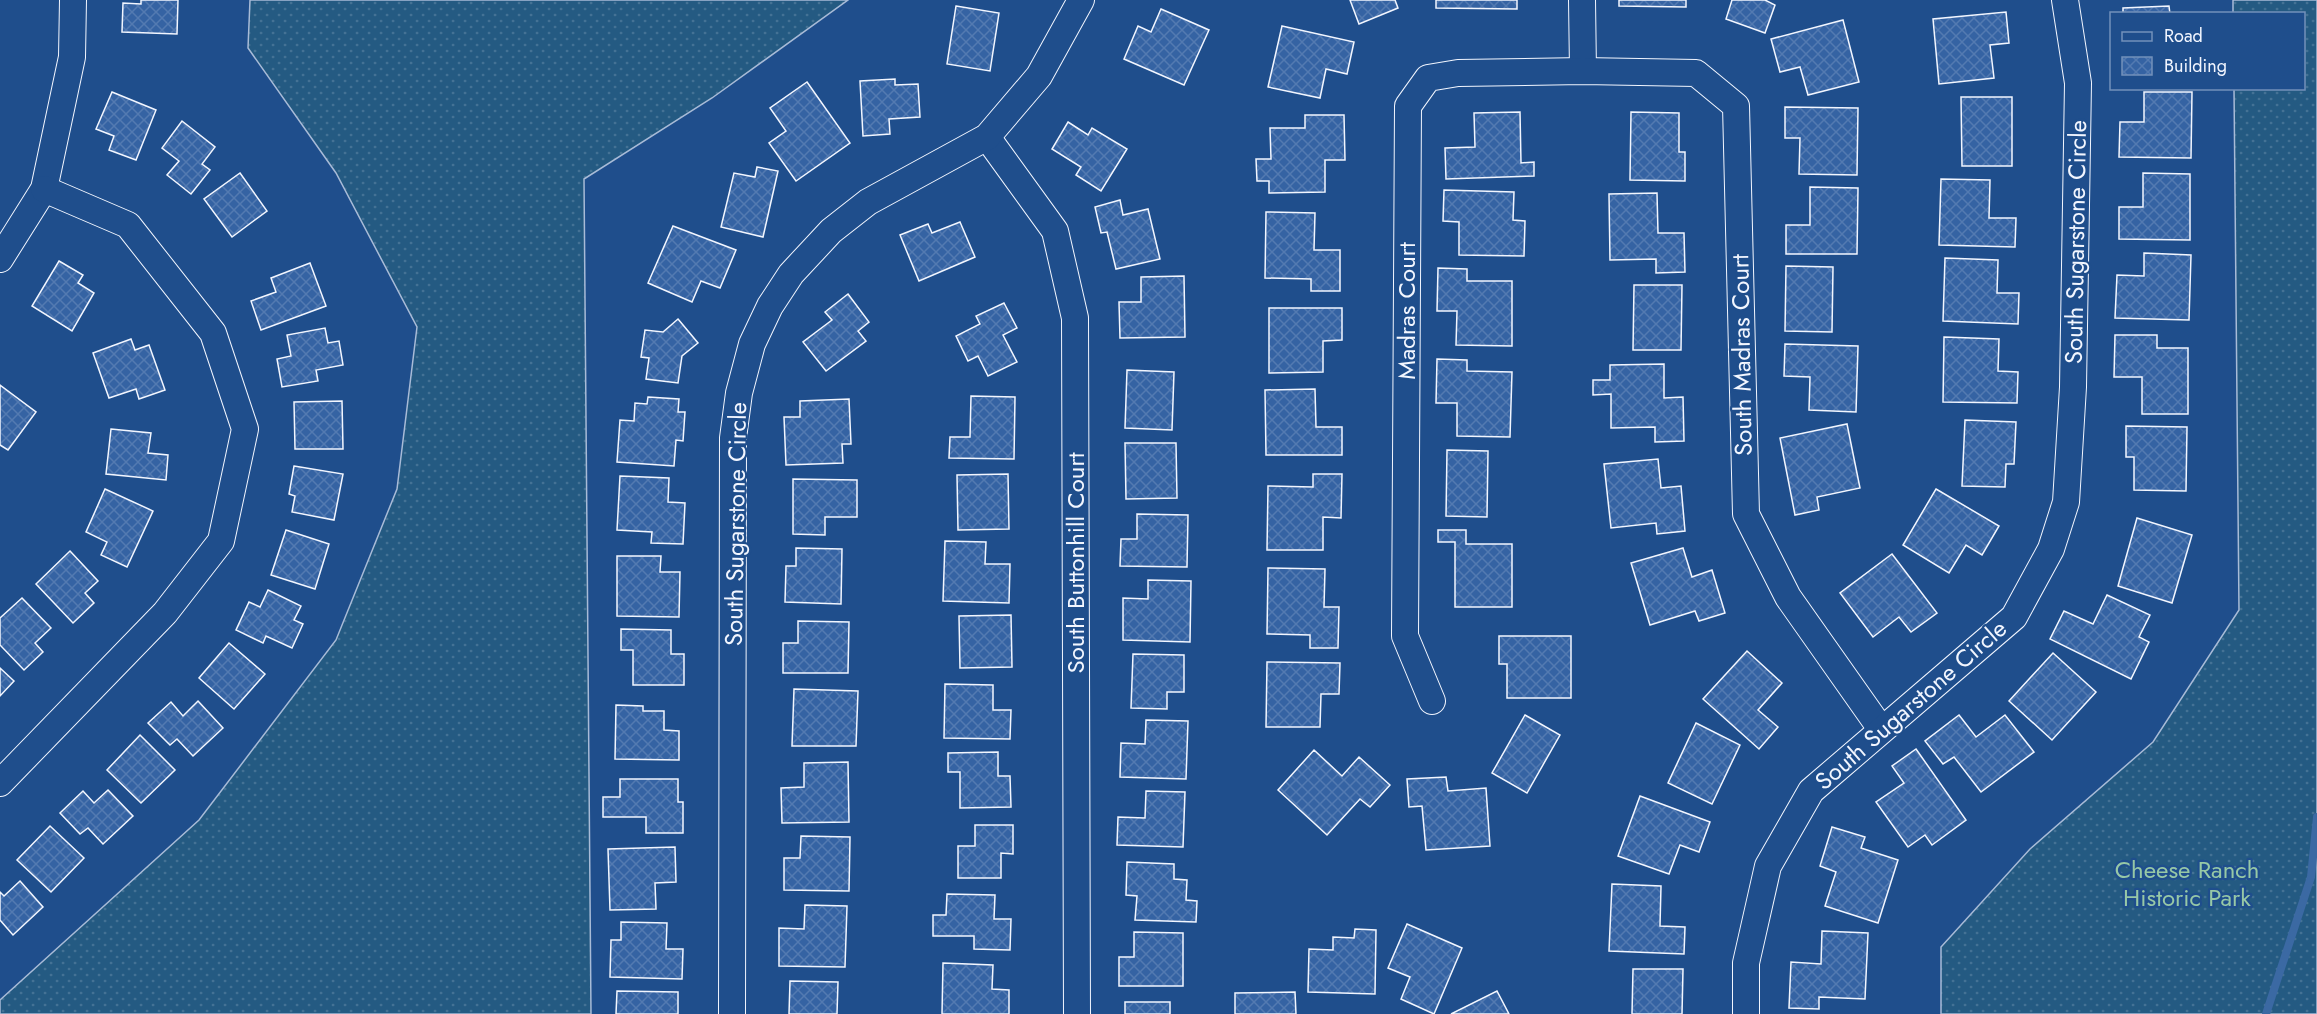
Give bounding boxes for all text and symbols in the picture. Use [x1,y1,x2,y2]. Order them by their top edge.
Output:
legend [2110,12,2305,90]
text: Road [2164,23,2203,49]
text: Building [2164,53,2227,79]
street label: South Sugarstone Circle [2056,120,2095,364]
street label: Madras Court [1389,242,1424,380]
street label: South Madras Court [1722,254,1761,456]
street label: South Sugarstone Circle [716,402,755,646]
street label: South Buttonhill Court [1058,452,1093,673]
street label: South Sugarstone Circle [1807,611,2014,798]
park label: Cheese Ranch Historic Park [2115,852,2259,915]

